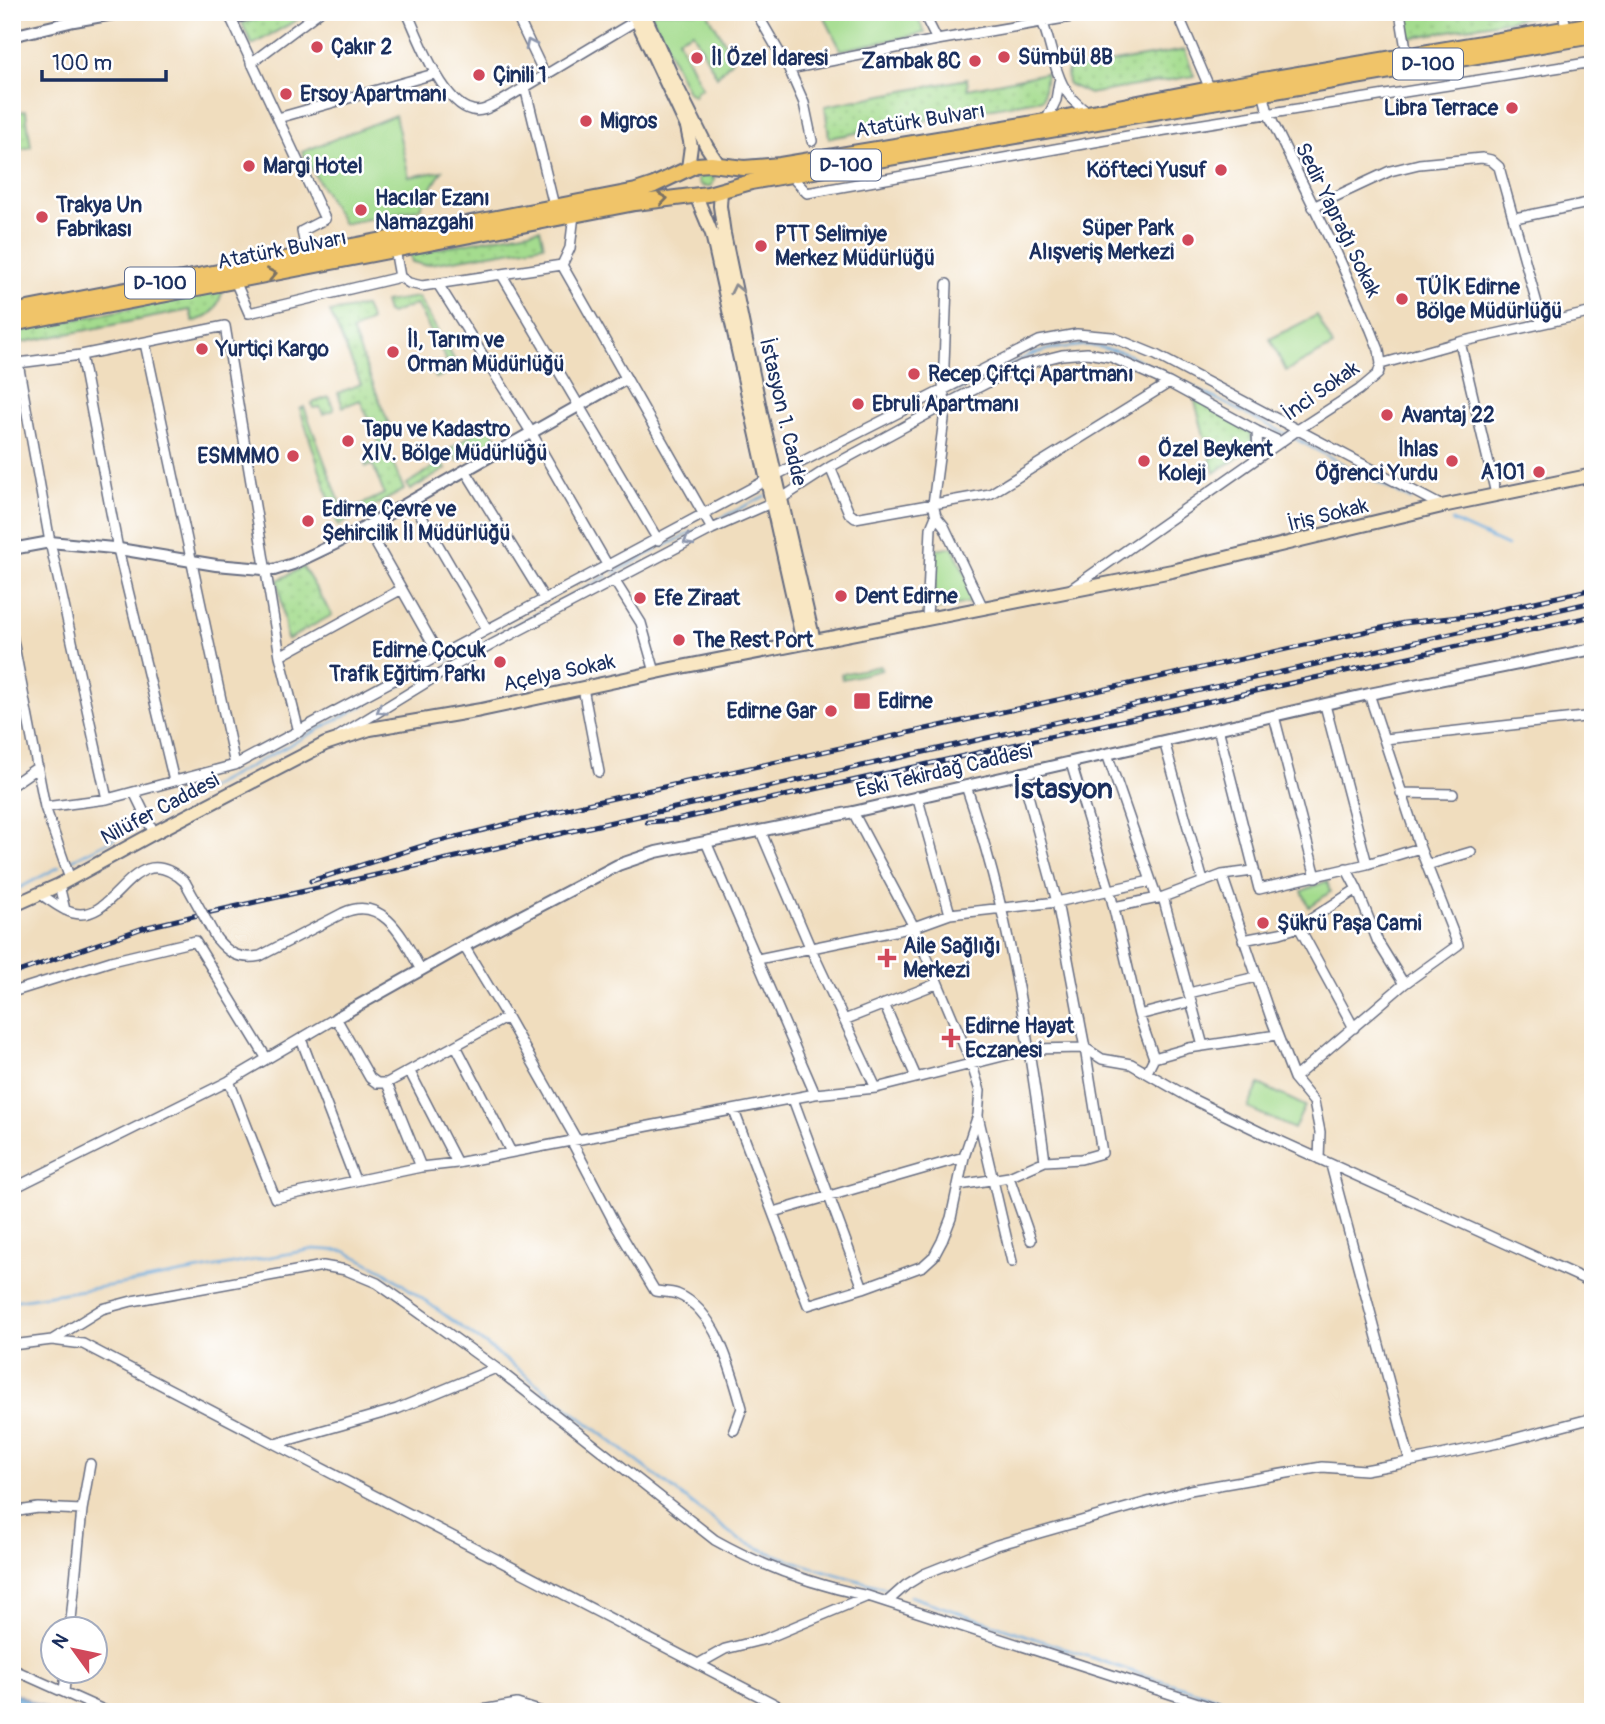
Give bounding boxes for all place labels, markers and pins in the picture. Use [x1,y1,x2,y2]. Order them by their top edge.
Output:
place label: Çakır 2 [331,34,392,61]
marker: Çakır 2 [309,39,325,55]
place label: Sümbül 8B [1018,44,1113,71]
place label: İl Özel İdaresi [711,45,828,72]
place label: Zambak 8C [861,48,961,75]
marker: Sümbül 8B [996,49,1012,65]
marker: İl Özel İdaresi [689,50,705,66]
marker: Zambak 8C [967,53,983,69]
place label: Çinili 1 [493,62,547,89]
marker: Çinili 1 [471,67,487,83]
place label: Ersoy Apartmanı [300,81,447,108]
marker: Ersoy Apartmanı [278,86,294,102]
place label: Libra Terrace [1384,95,1499,122]
marker: Libra Terrace [1504,100,1520,116]
place label: Migros [600,108,658,135]
marker: Migros [578,113,594,129]
place label: Margi Hotel [263,153,363,180]
place label: Köfteci Yusuf [1086,157,1207,184]
marker: Margi Hotel [241,158,257,174]
marker: Köfteci Yusuf [1213,162,1229,178]
place label: Hacılar Ezanı Namazgahı [375,185,490,236]
place label: Trakya Un Fabrikası [55,192,142,243]
marker: Hacılar Ezanı Namazgahı [353,202,369,218]
marker: Trakya Un Fabrikası [34,209,50,225]
place label: Süper Park Alışveriş Merkezi [1029,215,1174,266]
place label: PTT Selimiye Merkez Müdürlüğü [775,221,935,272]
marker: Süper Park Alışveriş Merkezi [1180,232,1196,248]
marker: PTT Selimiye Merkez Müdürlüğü [753,238,769,254]
place label: TÜİK Edirne Bölge Müdürlüğü [1415,274,1562,325]
marker: TÜİK Edirne Bölge Müdürlüğü [1394,291,1410,307]
place label: İl, Tarım ve Orman Müdürlüğü [407,327,564,378]
place label: Yurtiçi Kargo [215,336,329,363]
marker: Yurtiçi Kargo [194,341,210,357]
marker: İl, Tarım ve Orman Müdürlüğü [385,344,401,360]
place label: Recep Çiftçi Apartmanı [928,361,1134,388]
marker: Recep Çiftçi Apartmanı [906,366,922,382]
place label: Ebruli Apartmanı [872,391,1019,418]
marker: Ebruli Apartmanı [850,396,866,412]
place label: Avantaj 22 [1401,402,1495,429]
marker: Avantaj 22 [1379,407,1395,423]
place label: Tapu ve Kadastro XIV. Bölge Müdürlüğü [361,416,547,467]
marker: Tapu ve Kadastro XIV. Bölge Müdürlüğü [340,433,356,449]
place label: Özel Beykent Koleji [1158,436,1274,487]
place label: İhlas Öğrenci Yurdu [1315,436,1439,487]
place label: ESMMMO [197,443,279,470]
marker: ESMMMO [285,448,301,464]
marker: Özel Beykent Koleji [1136,453,1152,469]
marker: İhlas Öğrenci Yurdu [1444,453,1460,469]
place label: A101 [1481,459,1525,486]
marker: A101 [1531,464,1547,480]
place label: Edirne Çevre ve Şehircilik İl Müdürlüğü [322,496,510,547]
marker: Edirne Çevre ve Şehircilik İl Müdürlüğü [300,513,316,529]
place label: Dent Edirne [855,583,958,610]
place label: Efe Ziraat [654,585,741,612]
marker: Dent Edirne [833,588,849,604]
marker: Efe Ziraat [632,590,648,606]
place label: The Rest Port [692,627,814,654]
marker: The Rest Port [671,632,687,648]
place label: Edirne Çocuk Trafik Eğitim Parkı [328,637,486,688]
marker: Edirne Çocuk Trafik Eğitim Parkı [492,654,508,670]
place label: Edirne [878,688,933,715]
marker: Edirne [852,691,872,711]
place label: Edirne Gar [727,698,817,725]
marker: Edirne Gar [823,703,839,719]
place label: Şükrü Paşa Cami [1277,910,1422,937]
marker: Şükrü Paşa Cami [1255,915,1271,931]
place label: Aile Sağlığı Merkezi [903,933,1001,984]
marker: Aile Sağlığı Merkezi [877,948,897,968]
place label: Edirne Hayat Eczanesi [965,1013,1074,1064]
marker: Edirne Hayat Eczanesi [943,1030,959,1046]

